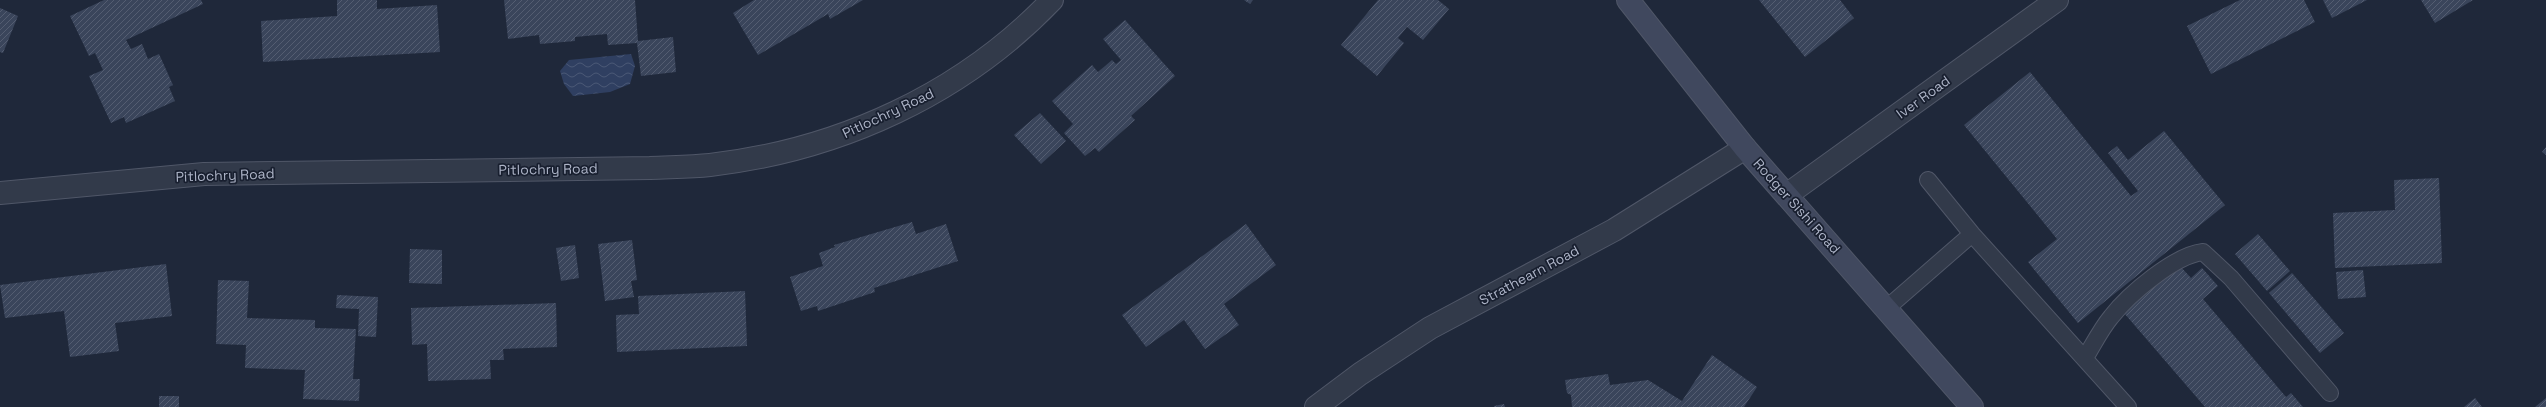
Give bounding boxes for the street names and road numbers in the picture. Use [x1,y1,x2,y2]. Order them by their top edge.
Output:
street label: Iver Road [1893,71,1953,123]
street label: Pitlochry Road [839,84,937,142]
street label: Rodger Sishi Road [1749,155,1845,257]
street label: Pitlochry Road [498,159,598,179]
street label: Pitlochry Road [175,164,275,186]
street label: Strathearn Road [1476,241,1582,309]

